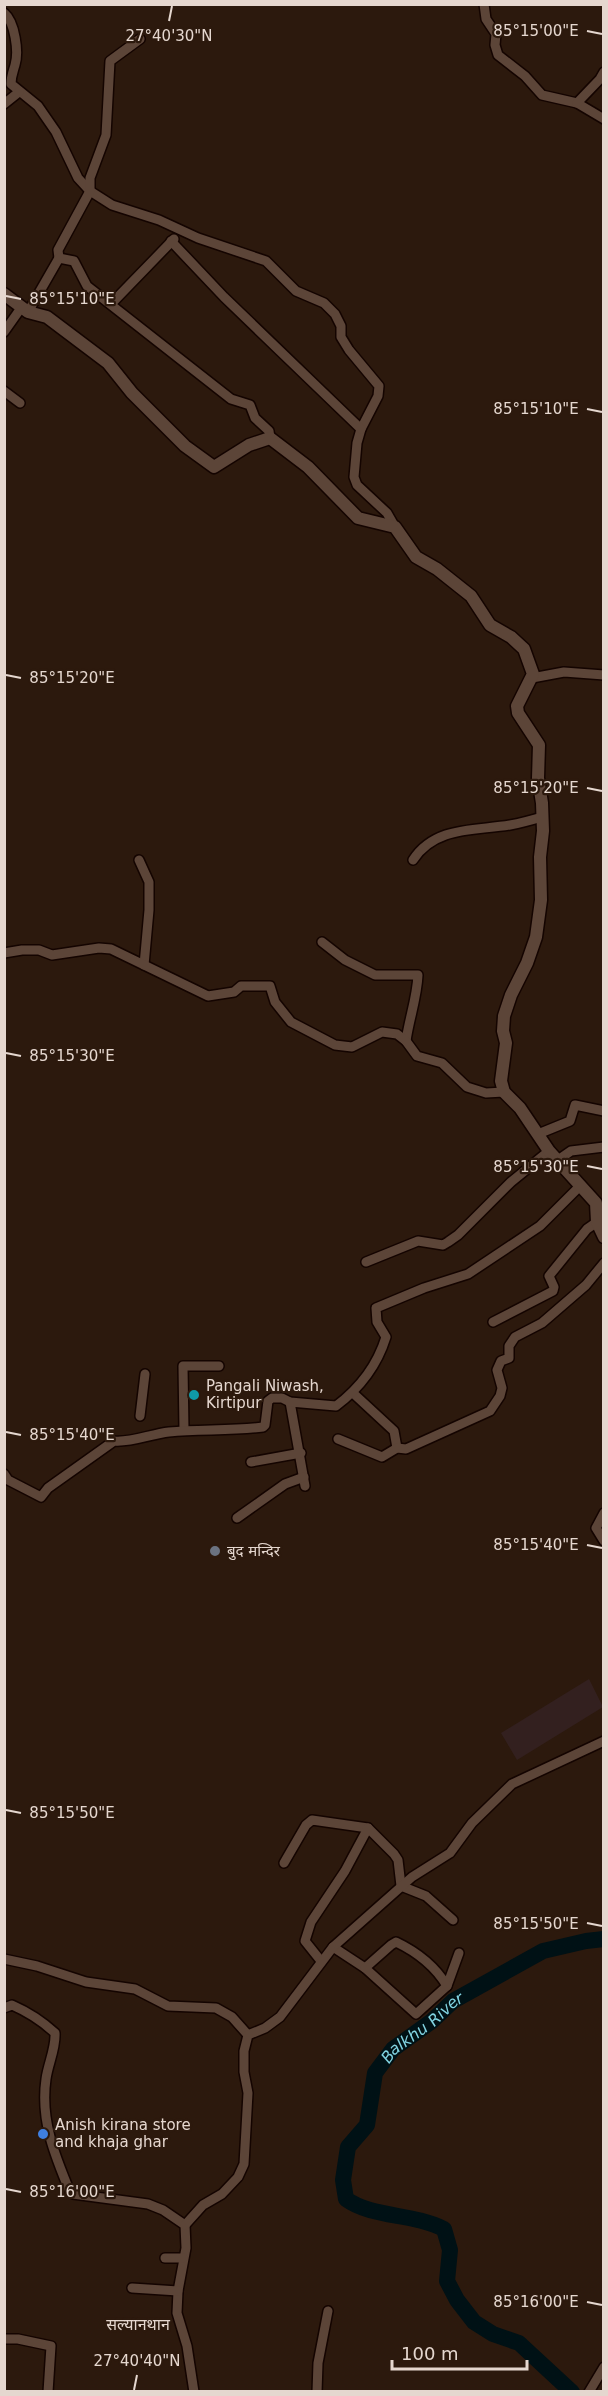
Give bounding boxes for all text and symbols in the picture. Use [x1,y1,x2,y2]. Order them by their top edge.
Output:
text: 85°15'00"E [493,22,579,40]
text: 27°40'30"N [125,27,213,45]
text: 85°15'10"E [29,290,115,308]
text: 85°15'10"E [493,400,579,418]
text: 85°15'20"E [29,669,115,687]
text: 85°15'20"E [493,779,579,797]
text: 85°15'30"E [29,1047,115,1065]
text: 85°15'30"E [493,1158,579,1176]
place label: Pangali Niwash, Kirtipur [206,1377,324,1412]
marker: Pangali Niwash, Kirtipur [187,1388,201,1402]
text: 85°15'40"E [29,1426,115,1444]
text: 85°15'40"E [493,1536,579,1554]
place label: बुद मन्दिर [227,1542,281,1561]
marker: बुद मन्दिर [208,1544,222,1558]
text: 85°15'50"E [29,1804,115,1822]
text: 85°15'50"E [493,1915,579,1933]
water label: Balkhu River [377,1987,467,2066]
place label: Anish kirana store and khaja ghar [55,2116,191,2151]
marker: Anish kirana store and khaja ghar [36,2127,50,2141]
text: 85°16'00"E [29,2183,115,2201]
text: 85°16'00"E [493,2293,579,2311]
district label: सल्यानथान [106,2315,171,2334]
scale bar [392,2333,527,2371]
text: 100 m [401,2343,459,2364]
text: 27°40'40"N [93,2352,181,2370]

